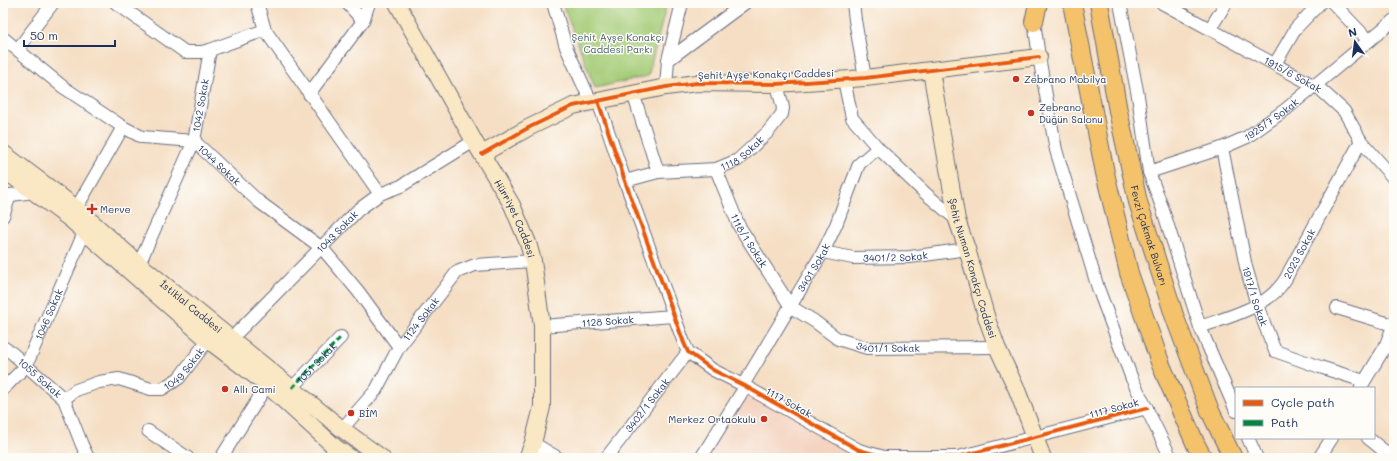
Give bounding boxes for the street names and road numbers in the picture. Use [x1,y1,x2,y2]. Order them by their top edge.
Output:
street label: 1915/6 Sokak [1262,53,1324,96]
street label: Şehit Ayşe Konakçı Caddesi [698,66,834,82]
street label: 1042 Sokak [189,78,212,133]
street label: 1925/7 Sokak [1242,95,1301,144]
street label: 1118 Sokak [718,133,767,174]
street label: 1044 Sokak [195,141,244,188]
street label: Hürriyet Caddesi [491,177,539,259]
street label: Fevzi Çakmak Bulvarı [1128,184,1171,287]
street label: Şehit Numan Konakçı Caddesi [946,197,1000,340]
street label: 1043 Sokak [313,207,361,256]
street label: 1118/1 Sokak [728,211,771,270]
street label: 2023 Sokak [1280,226,1318,281]
street label: 3401 Sokak [794,241,833,294]
street label: 3401/2 Sokak [863,248,929,265]
street label: 1917/1 Sokak [1239,265,1272,328]
street label: İstiklal Caddesi [157,277,225,336]
street label: 1046 Sokak [31,287,66,342]
street label: 1124 Sokak [399,294,442,344]
street label: 1128 Sokak [581,312,634,330]
street label: 3401/1 Sokak [855,338,920,355]
street label: 1051 Sokak [293,339,340,387]
street label: 1049 Sokak [161,345,207,393]
street label: 1055 Sokak [15,355,65,401]
street label: 3402/1 Sokak [622,375,672,435]
street label: 1117 Sokak [763,384,815,420]
street label: 1117 Sokak [1088,395,1140,421]

